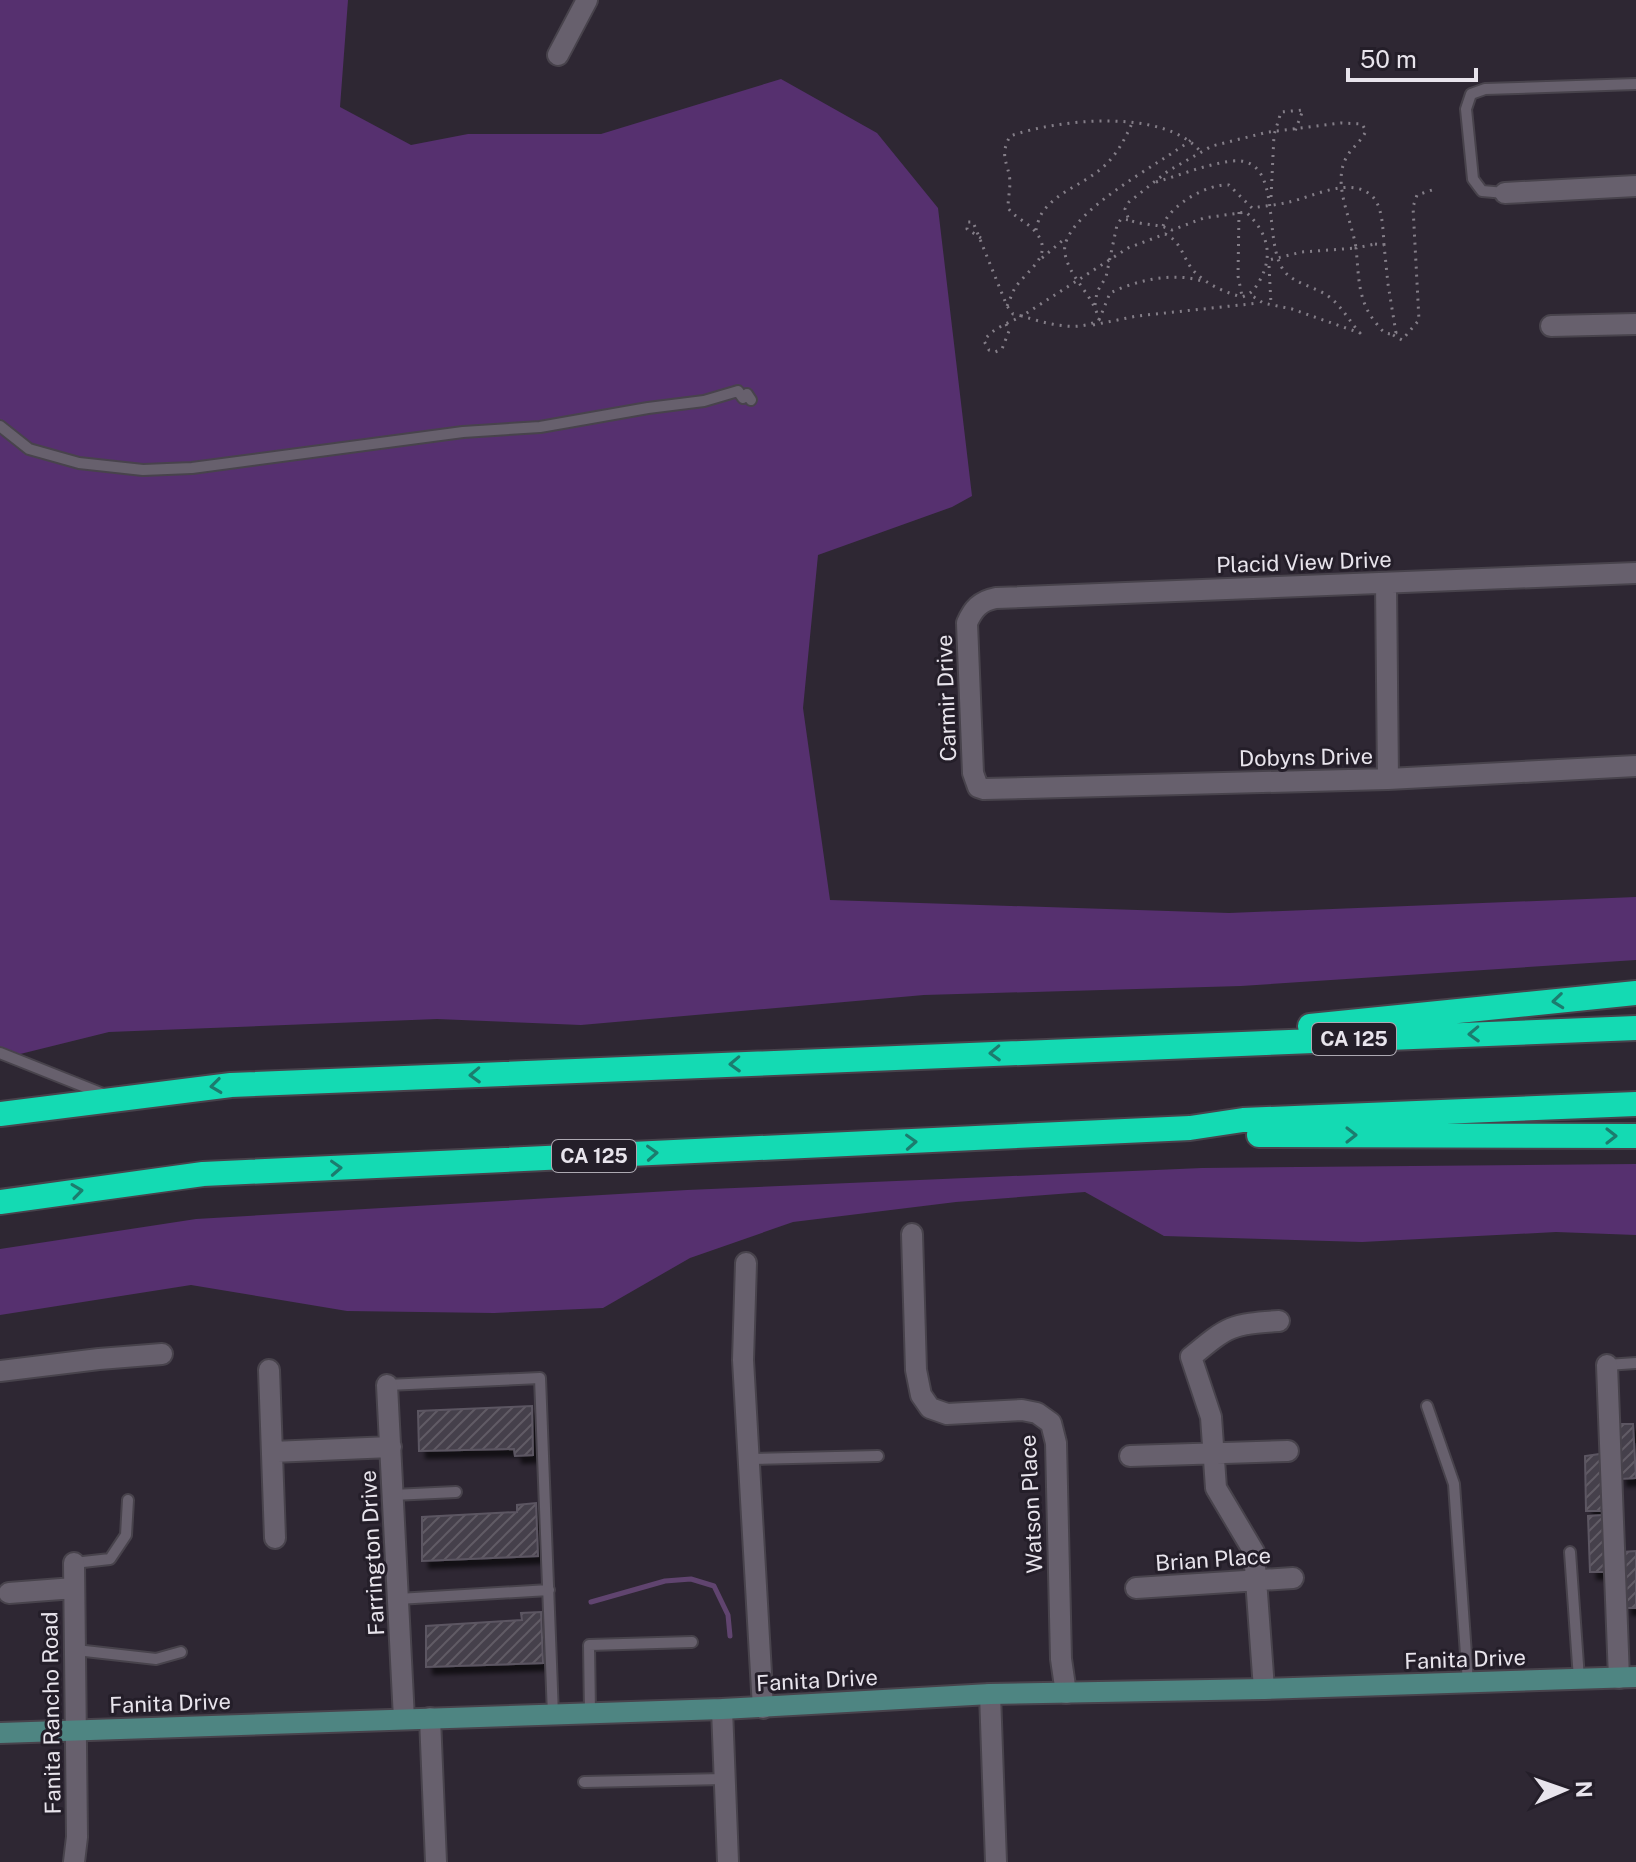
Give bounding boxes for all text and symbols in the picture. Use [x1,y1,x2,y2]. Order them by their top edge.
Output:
scale bar [1348,32,1476,82]
text: 50 m [1360,45,1417,73]
street label: Placid View Drive [1216,546,1392,578]
street label: Carmir Drive [931,634,961,762]
street label: Dobyns Drive [1239,743,1373,771]
one-way arrow [1551,992,1564,1009]
road number: CA 125 [1312,1023,1396,1055]
one-way arrow [1467,1026,1480,1043]
one-way arrow [988,1045,1001,1062]
one-way arrow [728,1055,741,1072]
one-way arrow [468,1066,481,1083]
one-way arrow [209,1078,222,1095]
one-way arrow [1345,1127,1358,1144]
one-way arrow [1605,1127,1618,1145]
one-way arrow [905,1133,918,1150]
road number: CA 125 [552,1140,636,1172]
one-way arrow [646,1145,659,1162]
one-way arrow [330,1160,343,1177]
one-way arrow [70,1183,84,1200]
street label: Watson Place [1014,1434,1048,1574]
street label: Farrington Drive [355,1470,389,1636]
street label: Brian Place [1154,1542,1272,1576]
street label: Fanita Rancho Road [36,1611,66,1815]
street label: Fanita Drive [1404,1644,1526,1674]
street label: Fanita Drive [756,1664,878,1696]
street label: Fanita Drive [109,1688,231,1718]
north arrow [1524,1750,1604,1830]
text: N [1571,1780,1597,1798]

